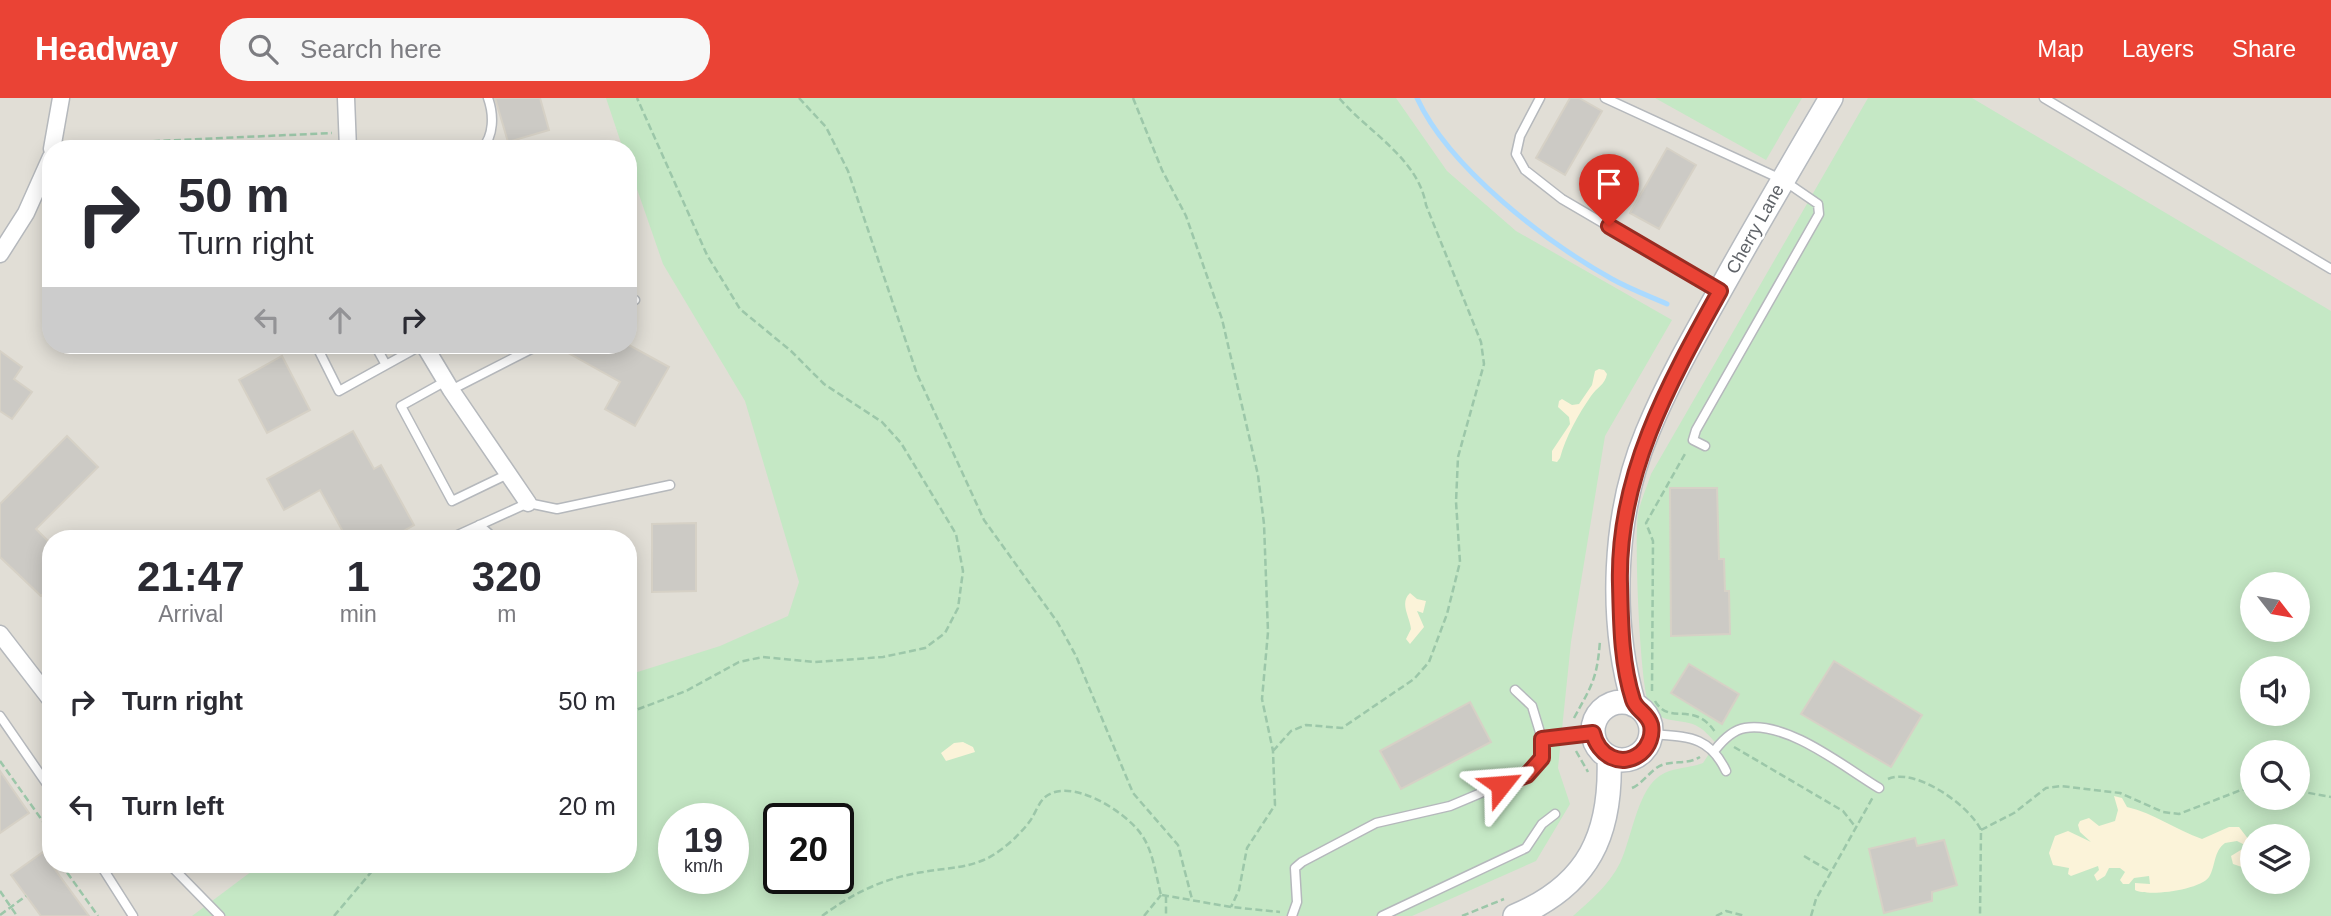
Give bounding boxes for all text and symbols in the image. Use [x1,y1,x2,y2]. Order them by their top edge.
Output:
search box [220,18,710,81]
text: Headway [35,30,178,67]
icon: search [244,30,282,68]
text: Search here [300,34,442,64]
text: Map [2037,35,2084,62]
text: Layers [2122,35,2194,62]
text: Share [2232,35,2296,62]
pin [1579,154,1639,226]
icon: arrive [1590,165,1628,203]
icon: right [63,168,154,259]
text: 50 m [178,168,290,222]
street label: Cherry Lane [1722,181,1788,277]
text: Turn right [178,225,314,261]
icon: left [248,301,286,339]
icon: ahead [321,301,359,339]
icon: right [394,301,432,339]
text: 21:47 [137,553,245,600]
text: 1 [346,553,370,600]
text: 320 [472,553,542,600]
north arrow [2240,572,2310,642]
map controls [2240,572,2310,894]
text: Arrival [158,601,223,627]
text: min [340,601,377,627]
text: m [497,601,516,627]
button: sound [2240,656,2310,726]
icon: right [63,683,101,721]
text: Turn right [122,686,243,716]
text: 50 m [558,686,616,716]
button: search [2240,740,2310,810]
position arrow [1464,748,1538,822]
icon: left [63,788,101,826]
text: Turn left [122,791,224,821]
text: 20 m [558,791,616,821]
speed limit sign: 20 [763,803,854,894]
text: 19 [684,820,723,859]
button: layers [2240,824,2310,894]
text: km/h [684,856,723,876]

